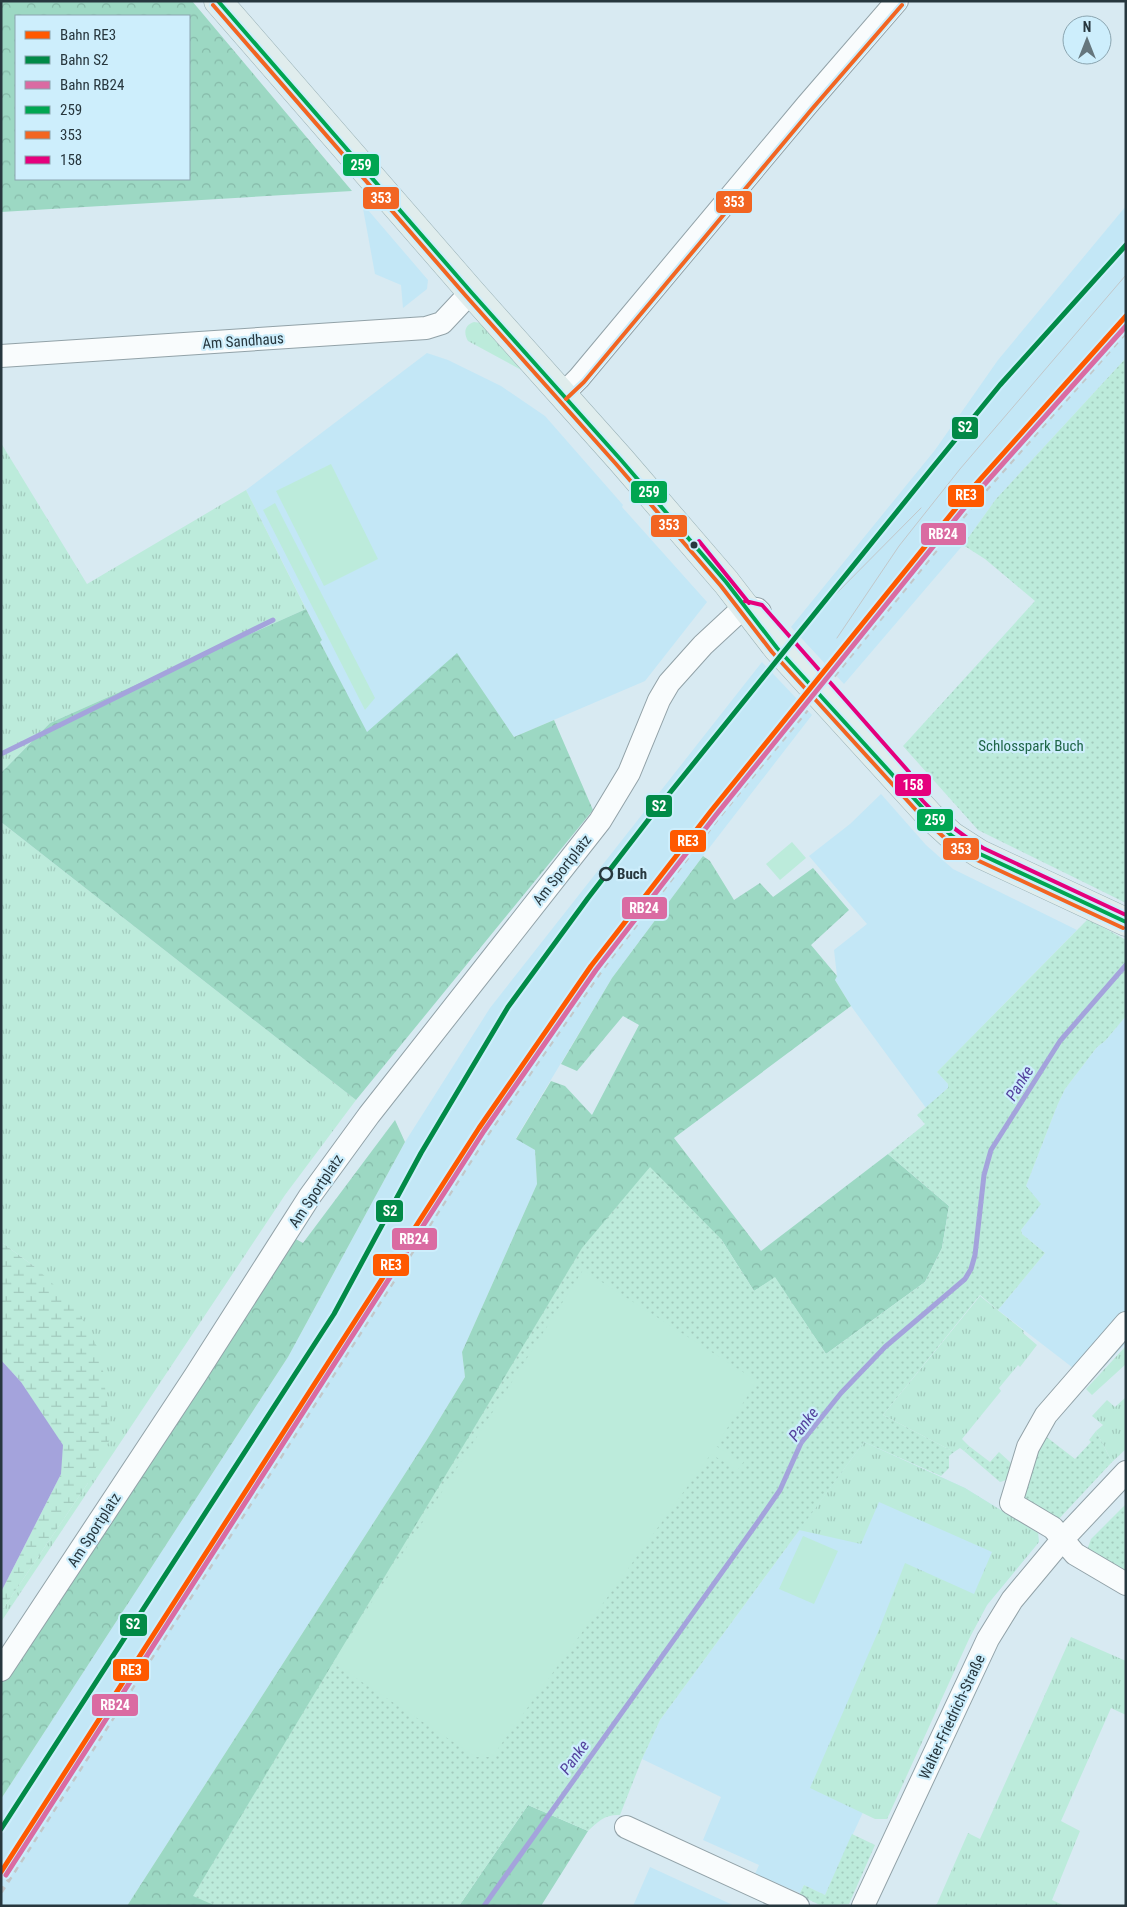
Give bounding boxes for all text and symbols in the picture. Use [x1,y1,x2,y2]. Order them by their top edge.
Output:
legend [15,15,190,180]
north arrow [1062,15,1112,65]
text: N [1083,19,1091,35]
text: Bahn RE3 [60,26,116,44]
text: Bahn S2 [60,51,109,69]
text: Bahn RB24 [60,76,124,94]
text: 259 [60,101,82,119]
text: 353 [60,126,82,144]
text: 158 [60,151,82,169]
line badge: 259 [342,153,380,177]
text: 259 [350,157,372,173]
line badge: 353 [362,186,400,210]
text: 353 [370,190,392,206]
line badge: 353 [715,190,753,214]
text: 353 [723,194,745,210]
street label: Am Sandhaus [202,329,284,353]
line badge: S2 [951,416,979,440]
text: S2 [958,419,972,435]
line badge: 259 [630,480,668,504]
text: 259 [638,484,660,500]
line badge: RE3 [947,484,985,508]
text: RE3 [955,487,977,503]
line badge: 353 [650,514,688,538]
text: 353 [658,517,680,533]
line badge: RB24 [920,522,967,546]
text: RB24 [928,526,958,542]
unlabelled marker [689,540,699,550]
park label: Schlosspark Buch [978,737,1084,755]
line badge: 158 [894,773,932,797]
text: 158 [902,777,924,793]
line badge: S2 [645,794,673,818]
text: S2 [652,798,666,814]
line badge: 259 [916,808,954,832]
text: 259 [924,812,946,828]
line badge: RE3 [669,829,707,853]
street label: Am Sportplatz [529,831,595,909]
text: RE3 [677,833,699,849]
line badge: 353 [942,837,980,861]
text: 353 [950,841,972,857]
place label: Buch [617,865,647,883]
marker: Buch [599,867,613,881]
line badge: RB24 [621,896,668,920]
text: RB24 [629,900,659,916]
water label: Panke [1001,1062,1037,1104]
street label: Am Sportplatz [285,1151,347,1231]
line badge: S2 [375,1199,404,1223]
text: S2 [383,1203,397,1219]
line badge: RB24 [391,1227,438,1251]
text: RB24 [399,1231,429,1247]
line badge: RE3 [372,1253,410,1277]
text: RE3 [380,1257,402,1273]
water label: Panke [784,1404,822,1445]
street label: Am Sportplatz [63,1490,125,1570]
line badge: S2 [119,1613,148,1637]
text: S2 [126,1616,140,1632]
street label: Walter-Friedrich-Straße [915,1652,989,1782]
line badge: RE3 [112,1658,150,1682]
text: RE3 [120,1662,142,1678]
line badge: RB24 [91,1693,139,1717]
text: RB24 [100,1697,130,1713]
water label: Panke [556,1737,593,1778]

